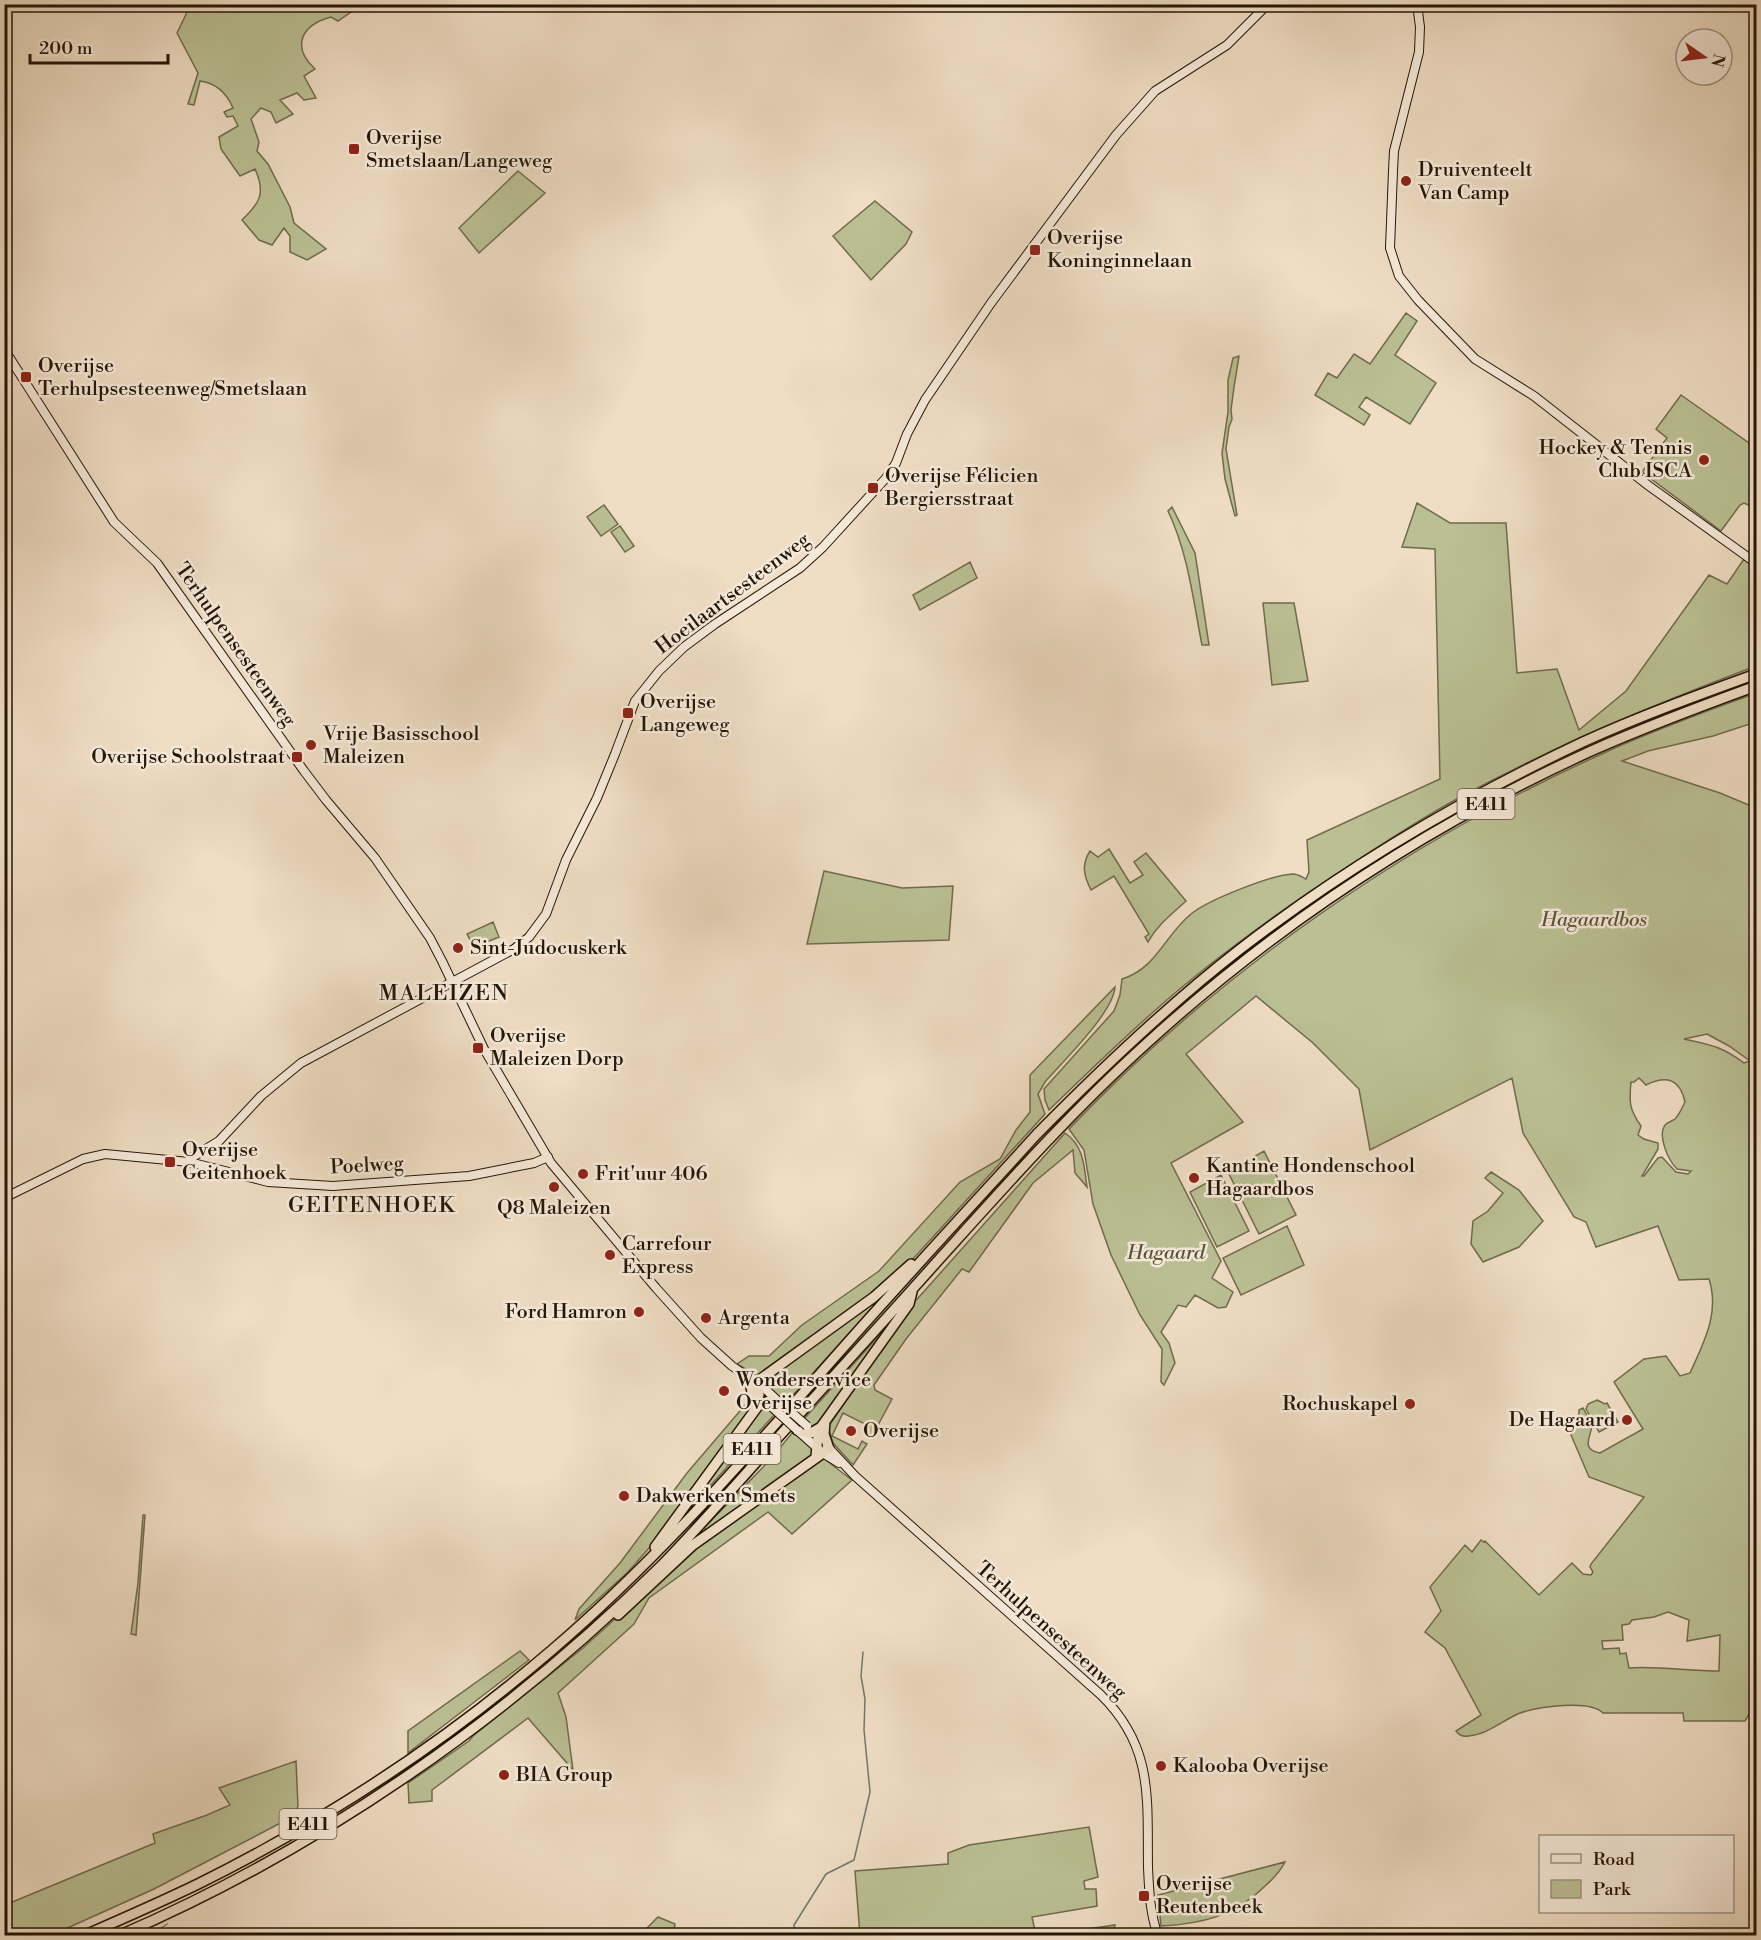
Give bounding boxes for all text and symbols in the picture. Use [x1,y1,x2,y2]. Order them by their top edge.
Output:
scale bar [30,27,168,65]
north arrow [1674,27,1734,87]
text: 200 m [39,37,93,60]
text: N [1706,52,1729,69]
place label: Overijse Smetslaan/Langeweg [366,126,553,174]
marker: Overijse Smetslaan/Langeweg [347,142,361,156]
place label: Druiventeelt Van Camp [1417,158,1533,206]
marker: Druiventeelt Van Camp [1399,174,1413,188]
place label: Overijse Koninginnelaan [1047,226,1192,274]
marker: Overijse Koninginnelaan [1028,243,1042,257]
place label: Overijse Terhulpsesteenweg/Smetslaan [38,354,307,402]
marker: Overijse Terhulpsesteenweg/Smetslaan [19,370,33,384]
place label: Hockey & Tennis Club ISCA [1539,436,1693,484]
marker: Hockey & Tennis Club ISCA [1697,453,1711,467]
place label: Overijse Félicien Bergiersstraat [884,464,1038,512]
marker: Overijse Félicien Bergiersstraat [866,481,880,495]
street label: Hoeilaartsesteenweg [651,527,816,660]
street label: Terhulpensesteenweg [169,558,301,732]
place label: Overijse Langeweg [640,690,730,738]
marker: Overijse Langeweg [621,706,635,720]
place label: Vrije Basisschool Maleizen [322,722,480,770]
marker: Vrije Basisschool Maleizen [304,738,318,752]
place label: Overijse Schoolstraat [91,745,285,770]
marker: Overijse Schoolstraat [290,750,304,764]
road number: E411 [1458,789,1514,819]
park label: Hagaardbos [1540,908,1648,933]
place label: Sint-Judocuskerk [470,936,628,961]
marker: Sint-Judocuskerk [451,941,465,955]
district label: MALEIZEN [379,980,509,1007]
place label: Overijse Maleizen Dorp [490,1024,624,1072]
marker: Overijse Maleizen Dorp [471,1041,485,1055]
place label: Overijse Geitenhoek [182,1138,287,1186]
street label: Poelweg [330,1152,405,1180]
place label: Kantine Hondenschool Hagaardbos [1206,1154,1415,1202]
marker: Overijse Geitenhoek [163,1155,177,1169]
place label: Frit'uur 406 [595,1162,708,1187]
marker: Frit'uur 406 [576,1167,590,1181]
marker: Kantine Hondenschool Hagaardbos [1187,1171,1201,1185]
marker: Q8 Maleizen [547,1180,561,1194]
district label: GEITENHOEK [288,1192,456,1219]
place label: Q8 Maleizen [497,1196,611,1221]
place label: Carrefour Express [622,1232,712,1280]
park label: Hagaard [1126,1241,1206,1266]
marker: Carrefour Express [603,1248,617,1262]
place label: Ford Hamron [505,1300,627,1325]
marker: Ford Hamron [632,1305,646,1319]
place label: Argenta [717,1306,791,1331]
marker: Argenta [699,1311,713,1325]
place label: Wonderservice Overijse [735,1368,871,1416]
marker: Wonderservice Overijse [717,1384,731,1398]
place label: Rochuskapel [1282,1392,1398,1417]
marker: Rochuskapel [1403,1397,1417,1411]
place label: De Hagaard [1509,1408,1616,1433]
marker: De Hagaard [1620,1413,1634,1427]
place label: Overijse [863,1419,939,1444]
marker: Overijse [844,1424,858,1438]
road number: E411 [724,1434,780,1464]
place label: Dakwerken Smets [636,1484,796,1509]
marker: Dakwerken Smets [617,1489,631,1503]
street label: Terhulpensesteenweg [970,1557,1132,1706]
place label: Kalooba Overijse [1173,1754,1329,1779]
marker: Kalooba Overijse [1154,1759,1168,1773]
place label: BIA Group [515,1763,613,1788]
marker: BIA Group [497,1768,511,1782]
road number: E411 [280,1809,336,1839]
legend [1539,1835,1734,1913]
text: Road [1593,1848,1636,1871]
place label: Overijse Reutenbeek [1156,1872,1264,1920]
text: Park [1593,1878,1632,1901]
marker: Overijse Reutenbeek [1137,1889,1151,1903]

